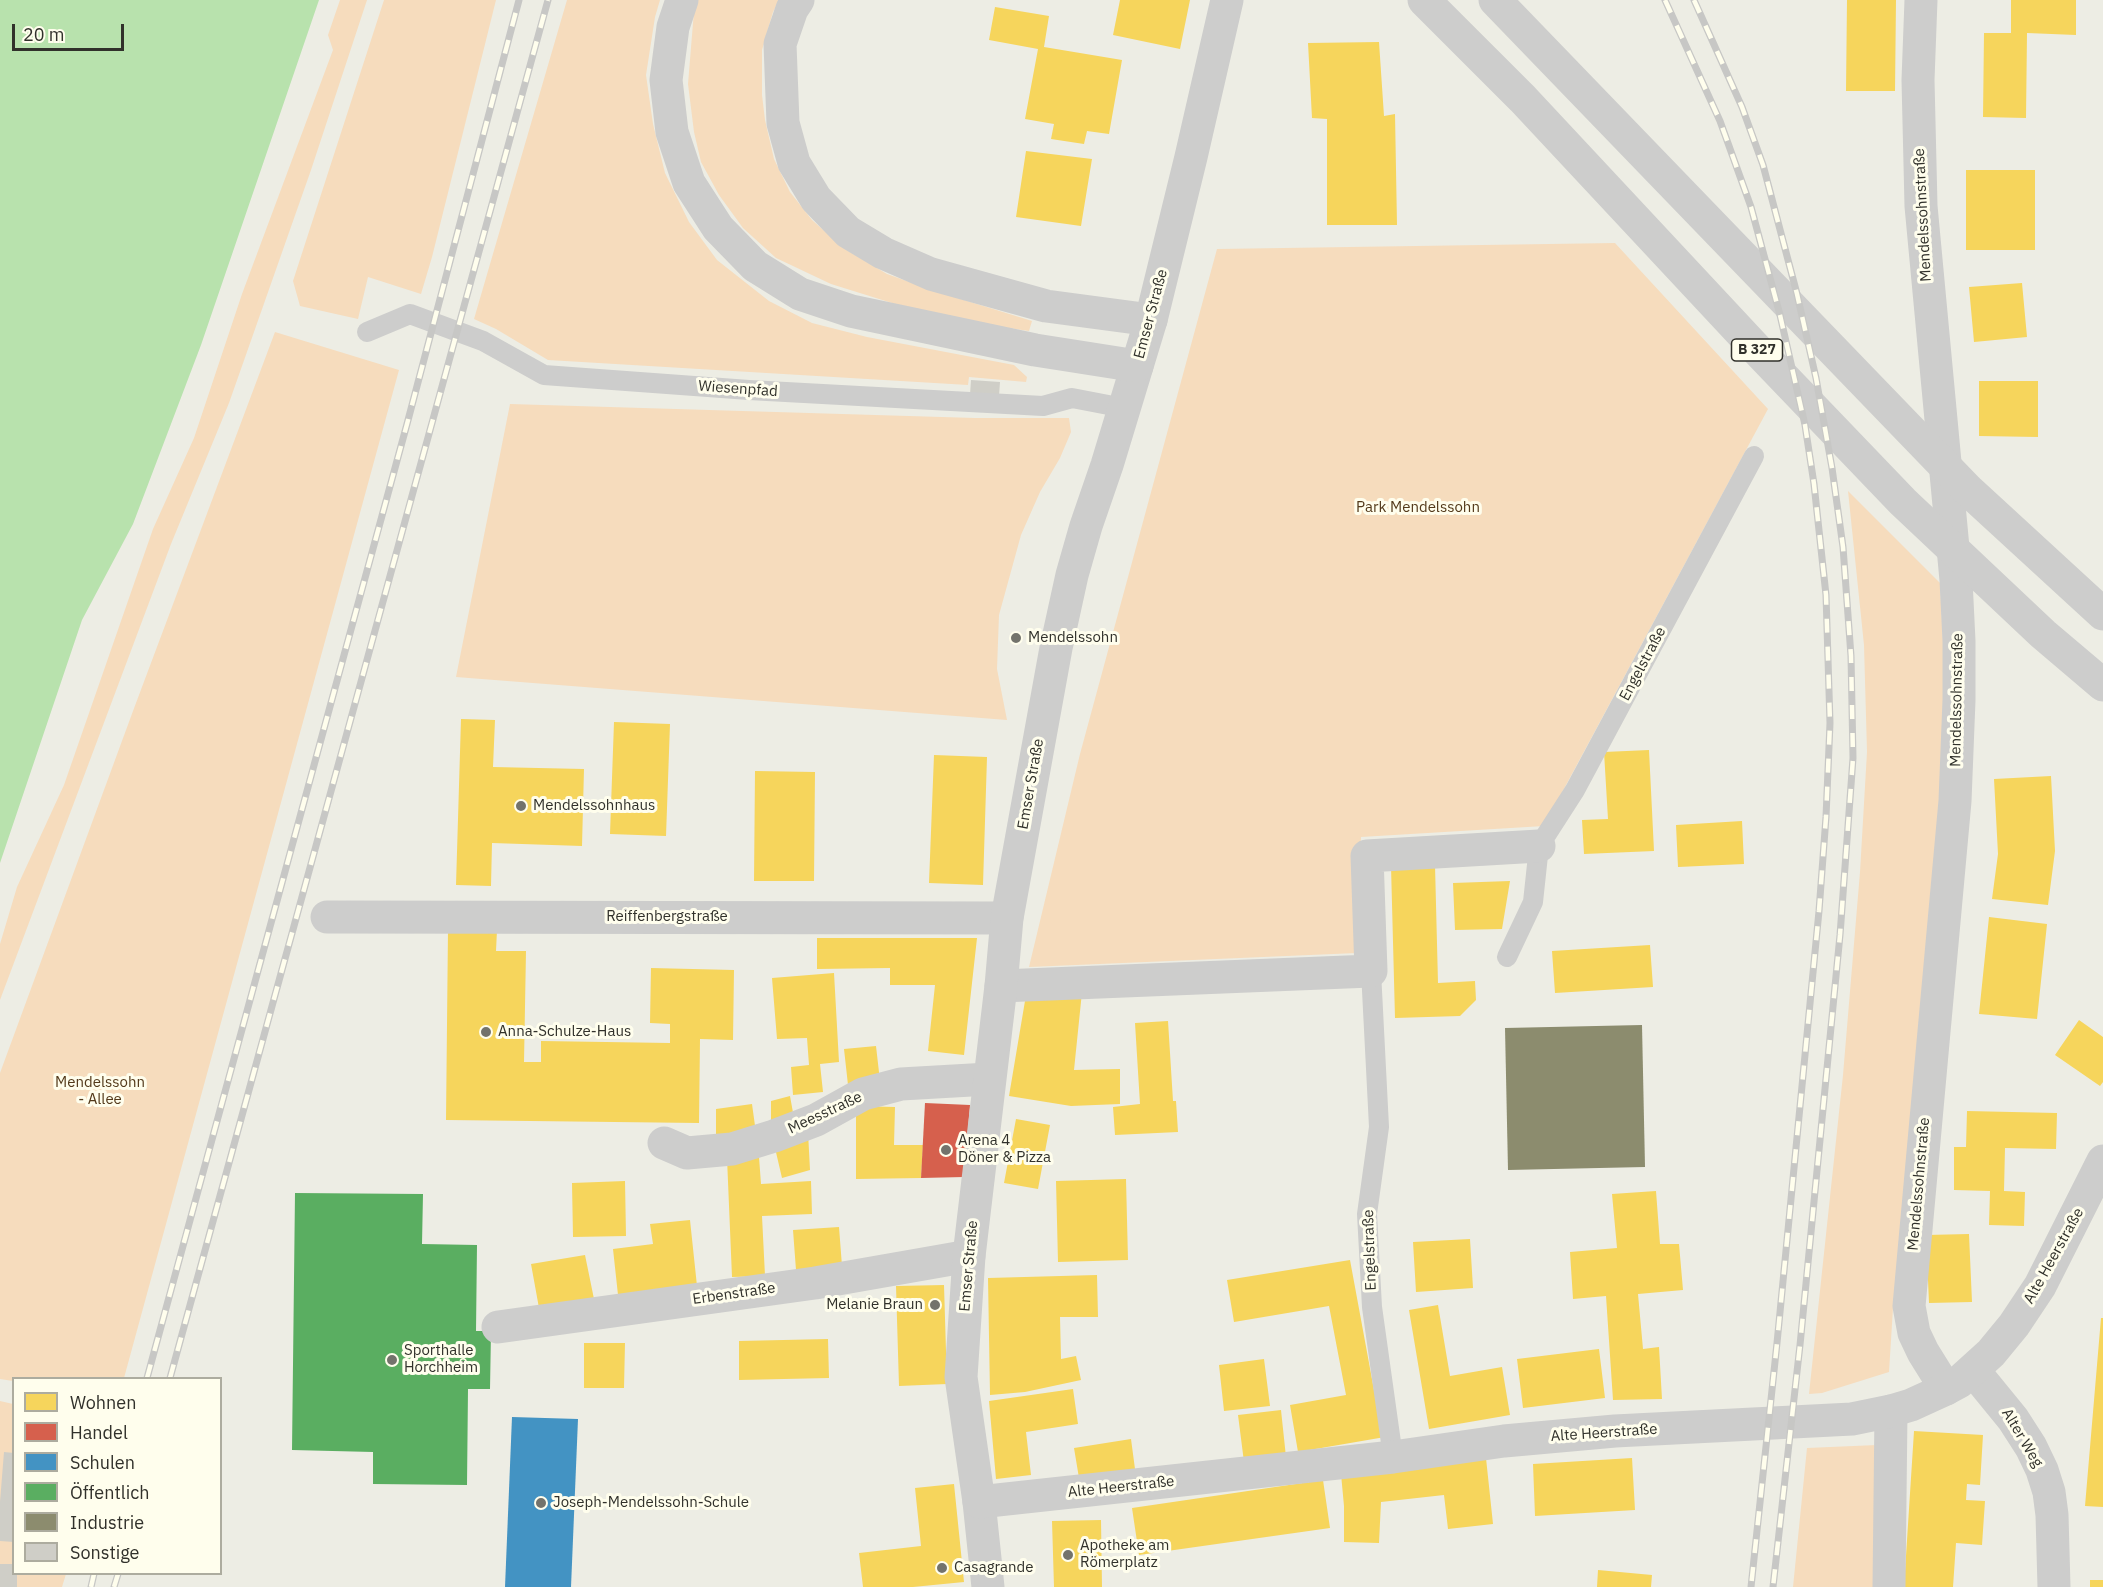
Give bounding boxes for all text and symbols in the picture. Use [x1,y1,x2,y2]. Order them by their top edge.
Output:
scale bar [15,12,128,50]
text: 20 m [23,23,65,46]
street label: Mendelssohnstraße [1911,148,1935,282]
street label: Emser Straße [1130,267,1172,361]
road number: B 327 [1732,339,1782,361]
street label: Wiesenpfad [698,377,778,401]
park label: Park Mendelssohn [1356,499,1480,517]
street label: Engelstraße [1616,624,1670,704]
place label: Mendelssohn [1028,629,1118,647]
marker: Mendelssohn [1009,631,1023,645]
street label: Mendelssohnstraße [1947,633,1967,767]
street label: Emser Straße [1014,737,1048,831]
place label: Mendelssohnhaus [533,797,655,815]
marker: Mendelssohnhaus [514,799,528,813]
street label: Reiffenbergstraße [606,908,728,926]
place label: Anna-Schulze-Haus [498,1023,631,1041]
marker: Anna-Schulze-Haus [479,1025,493,1039]
park label: Mendelssohn - Allee [55,1074,145,1109]
street label: Meesstraße [785,1088,865,1138]
street label: Mendelssohnstraße [1904,1117,1934,1251]
place label: Arena 4 Döner & Pizza [958,1132,1051,1167]
marker: Arena 4 Döner & Pizza [939,1143,953,1157]
street label: Alte Heerstraße [2020,1205,2088,1307]
street label: Engelstraße [1360,1209,1380,1291]
street label: Emser Straße [956,1220,982,1312]
street label: Erbenstraße [691,1279,777,1309]
place label: Melanie Braun [826,1296,923,1314]
marker: Melanie Braun [928,1298,942,1312]
place label: Sporthalle Horchheim [404,1342,478,1377]
marker: Sporthalle Horchheim [385,1353,399,1367]
legend [12,1377,222,1575]
text: Wohnen [70,1391,136,1414]
street label: Alter Weg [1997,1405,2047,1471]
street label: Alte Heerstraße [1550,1420,1658,1446]
text: Handel [70,1421,128,1444]
text: Schulen [70,1451,135,1474]
street label: Alte Heerstraße [1067,1472,1175,1502]
text: Öffentlich [70,1481,149,1504]
place label: Joseph-Mendelssohn-Schule [553,1494,749,1512]
marker: Joseph-Mendelssohn-Schule [534,1496,548,1510]
text: Industrie [70,1511,144,1534]
place label: Apotheke am Römerplatz [1080,1537,1169,1572]
text: Sonstige [70,1541,140,1564]
marker: Apotheke am Römerplatz [1061,1548,1075,1562]
place label: Casagrande [954,1559,1033,1577]
marker: Casagrande [935,1561,949,1575]

